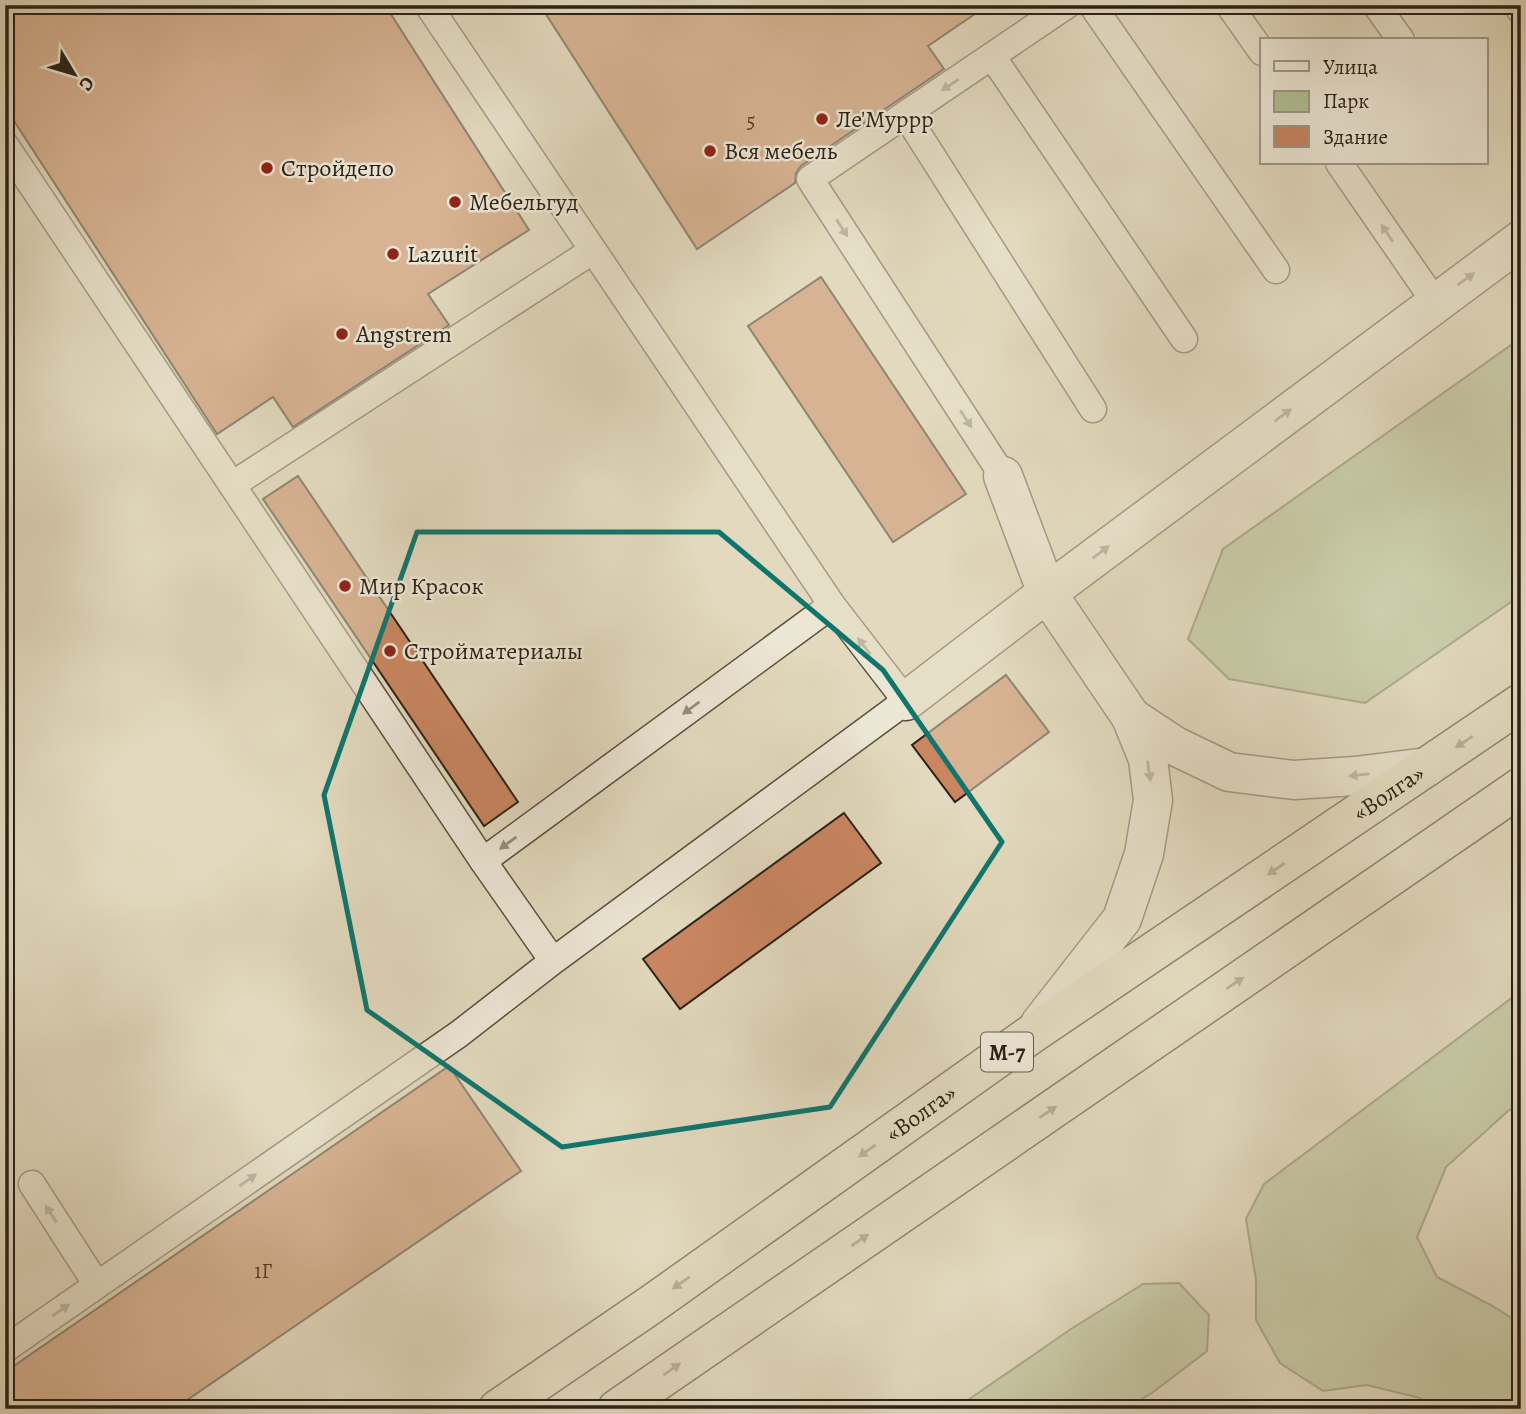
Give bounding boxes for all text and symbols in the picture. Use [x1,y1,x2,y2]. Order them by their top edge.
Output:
north arrow [38,38,108,108]
legend [1260,38,1488,164]
text: Улица [1323,53,1378,81]
text: С [73,71,100,96]
one-way arrow [941,78,959,92]
text: Парк [1323,87,1369,115]
place label: Ле'Муррр [836,103,934,135]
house number: 5 [746,107,756,135]
marker: Ле'Муррр [814,111,830,127]
text: Здание [1323,123,1388,151]
place label: Вся мебель [724,135,838,167]
marker: Вся мебель [702,143,718,159]
place label: Стройдепо [281,152,394,184]
marker: Стройдепо [259,160,275,176]
place label: Мебельгуд [469,186,578,218]
marker: Мебельгуд [447,194,463,210]
one-way arrow [836,219,849,238]
one-way arrow [1380,224,1394,242]
place label: Lazurit [407,238,478,270]
marker: Lazurit [385,246,401,262]
one-way arrow [1457,272,1475,286]
place label: Angstrem [355,318,452,350]
marker: Angstrem [334,326,350,342]
one-way arrow [1274,408,1292,423]
one-way arrow [960,409,973,429]
one-way arrow [1092,544,1110,559]
place label: Мир Красок [359,570,484,602]
marker: Мир Красок [337,578,353,594]
place label: Стройматериалы [404,635,583,667]
one-way arrow [856,638,871,656]
marker: Стройматериалы [382,643,398,659]
one-way arrow [682,701,700,715]
one-way arrow [1455,735,1473,749]
street label: «Волга» [1346,757,1430,828]
one-way arrow [1144,760,1155,782]
one-way arrow [1348,770,1370,781]
one-way arrow [499,836,517,850]
one-way arrow [1267,862,1285,876]
one-way arrow [1226,976,1244,990]
road number: М-7 [981,1032,1033,1072]
street label: «Волга» [879,1077,962,1149]
one-way arrow [1038,1106,1057,1119]
one-way arrow [858,1144,876,1158]
one-way arrow [239,1173,257,1187]
one-way arrow [45,1204,58,1223]
one-way arrow [851,1233,869,1247]
house number: 1Г [254,1257,272,1285]
one-way arrow [672,1276,690,1290]
one-way arrow [52,1303,70,1317]
one-way arrow [663,1362,681,1376]

